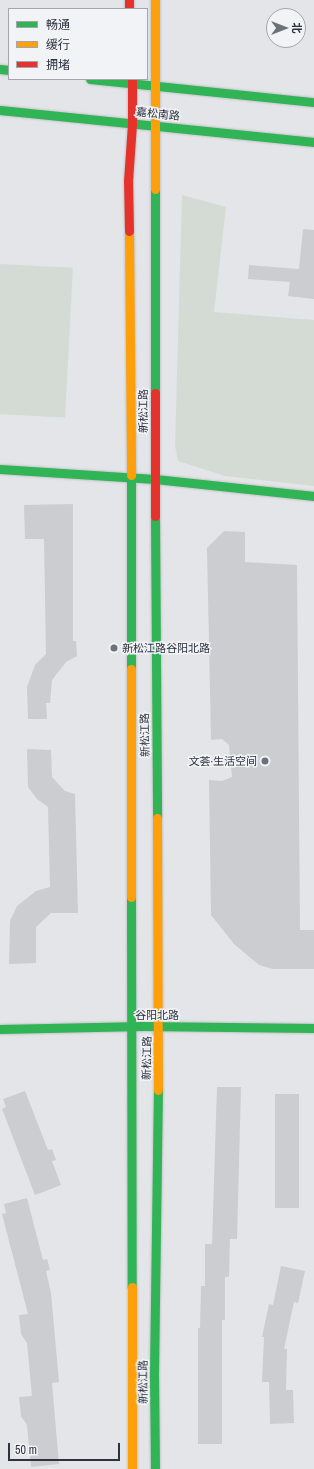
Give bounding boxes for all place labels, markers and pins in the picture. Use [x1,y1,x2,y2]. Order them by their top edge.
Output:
place label: 新松江路谷阳北路 [122,641,210,655]
marker: 新松江路谷阳北路 [109,643,119,653]
place label: 文荟·生活空间 [188,754,257,768]
marker: 文荟·生活空间 [260,756,270,766]

